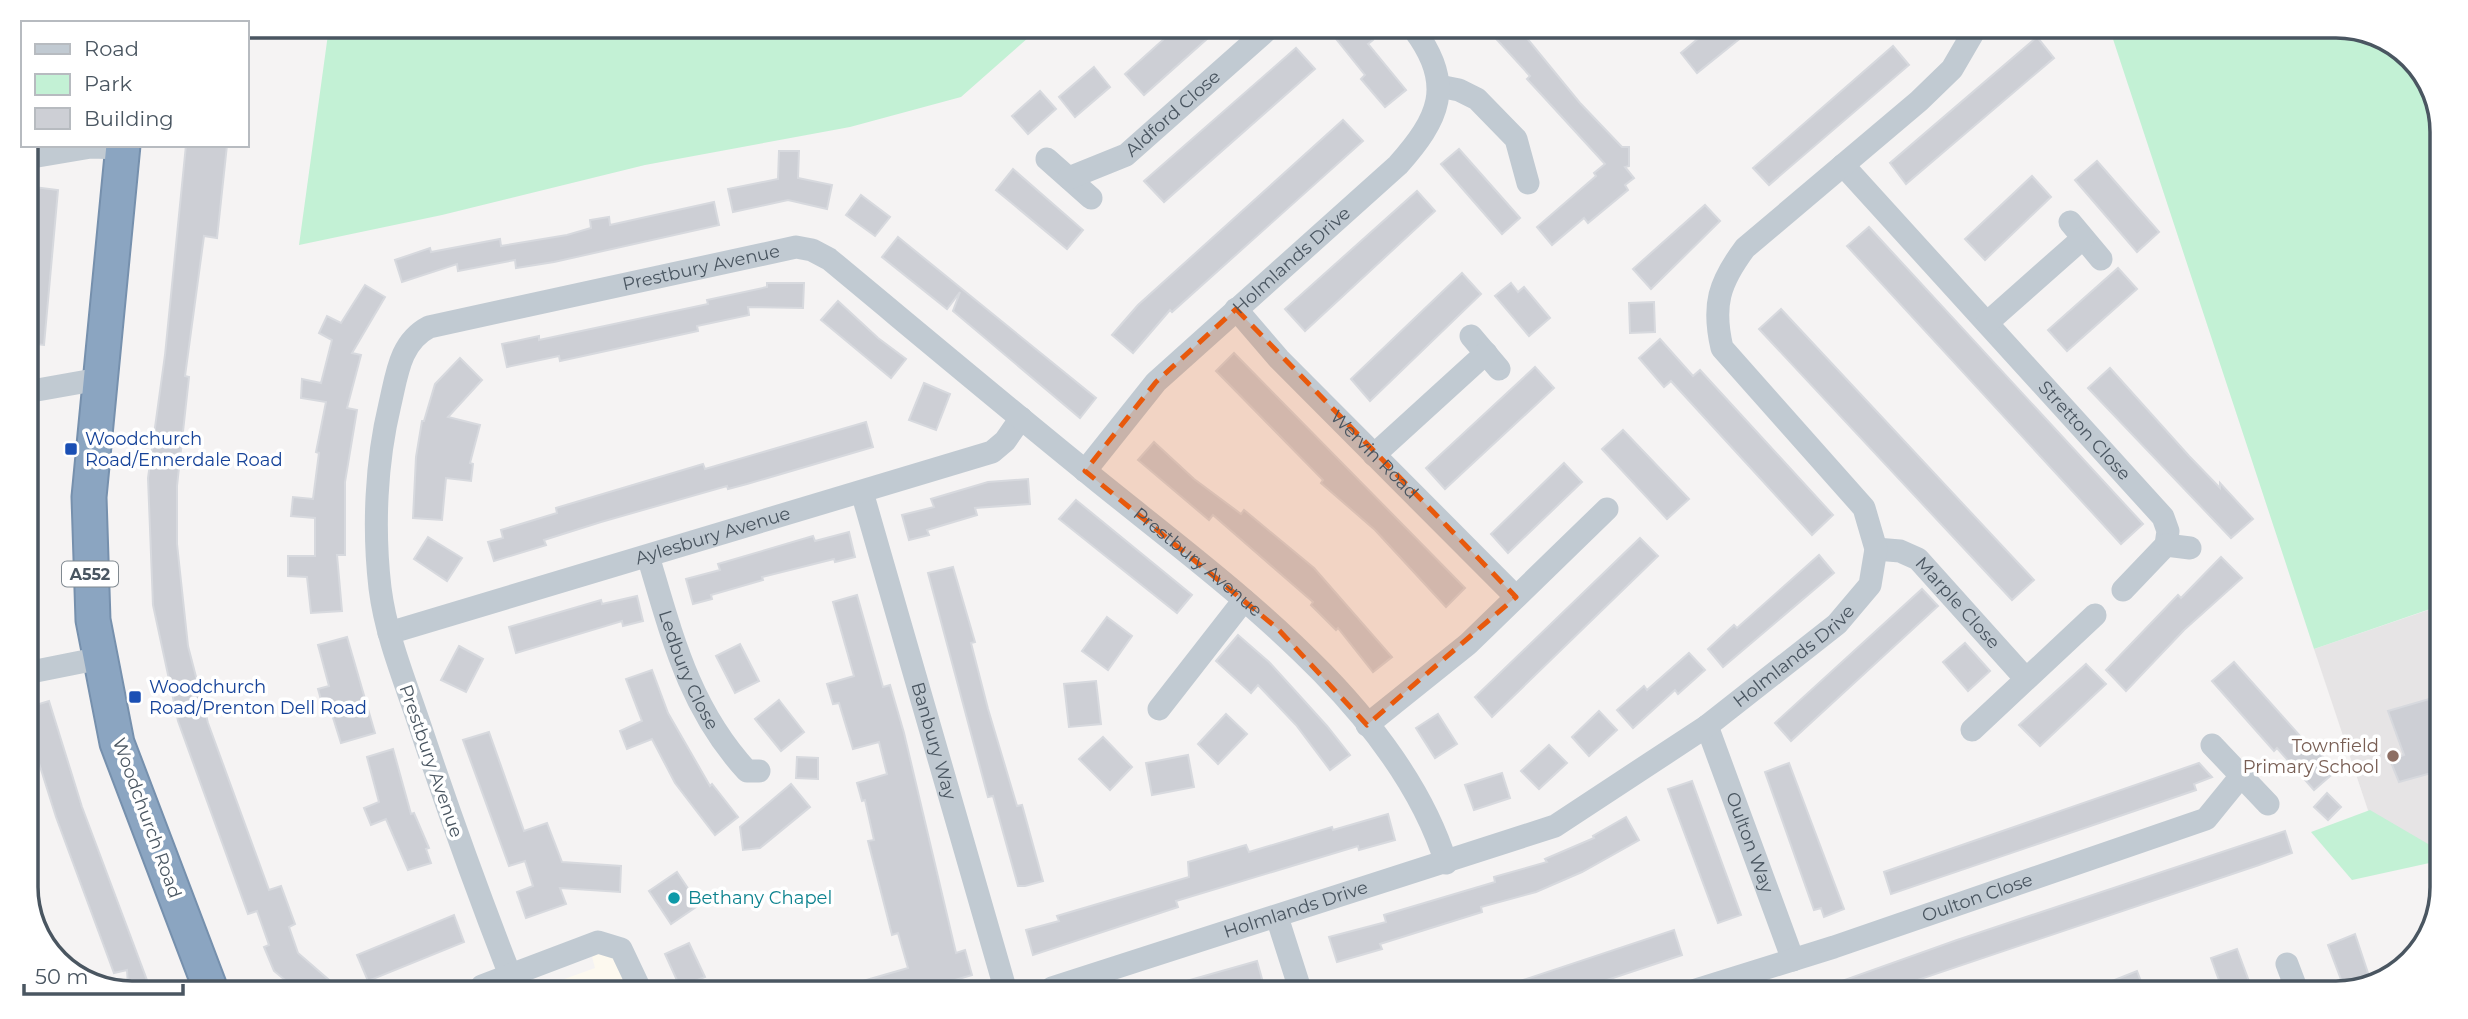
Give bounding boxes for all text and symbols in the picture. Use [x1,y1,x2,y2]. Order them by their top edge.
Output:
legend [21,21,248,147]
text: Road [84,36,139,61]
street label: Aldford Close [1121,65,1225,161]
text: Park [84,71,132,96]
text: Building [84,106,174,131]
street label: Holmlands Drive [1228,202,1355,319]
street label: Prestbury Avenue [620,240,782,296]
street label: Stretton Close [2034,376,2135,485]
street label: Wervin Road [1326,406,1423,504]
place label: Woodchurch Road/Ennerdale Road [85,428,283,471]
marker: Woodchurch Road/Ennerdale Road [63,441,79,457]
street label: Aylesbury Avenue [633,502,793,569]
street label: Prestbury Avenue [1129,503,1267,622]
street label: Marple Close [1911,552,2005,654]
road number: A552 [62,562,118,586]
street label: Holmlands Drive [1729,600,1859,712]
street label: Ledbury Close [654,607,724,734]
place label: Woodchurch Road/Prenton Dell Road [149,676,367,719]
street label: Banbury Way [906,680,961,802]
street label: Prestbury Avenue [395,682,468,840]
marker: Woodchurch Road/Prenton Dell Road [127,689,143,705]
street label: Woodchurch Road [108,735,186,901]
place label: Townfield Primary School [2243,735,2379,778]
marker: Townfield Primary School [2385,748,2401,764]
street label: Oulton Way [1721,789,1778,896]
street label: Oulton Close [1919,868,2036,927]
street label: Holmlands Drive [1221,876,1371,943]
place label: Bethany Chapel [688,887,832,909]
marker: Bethany Chapel [666,890,682,906]
scale bar [24,953,184,997]
text: 50 m [35,964,89,989]

